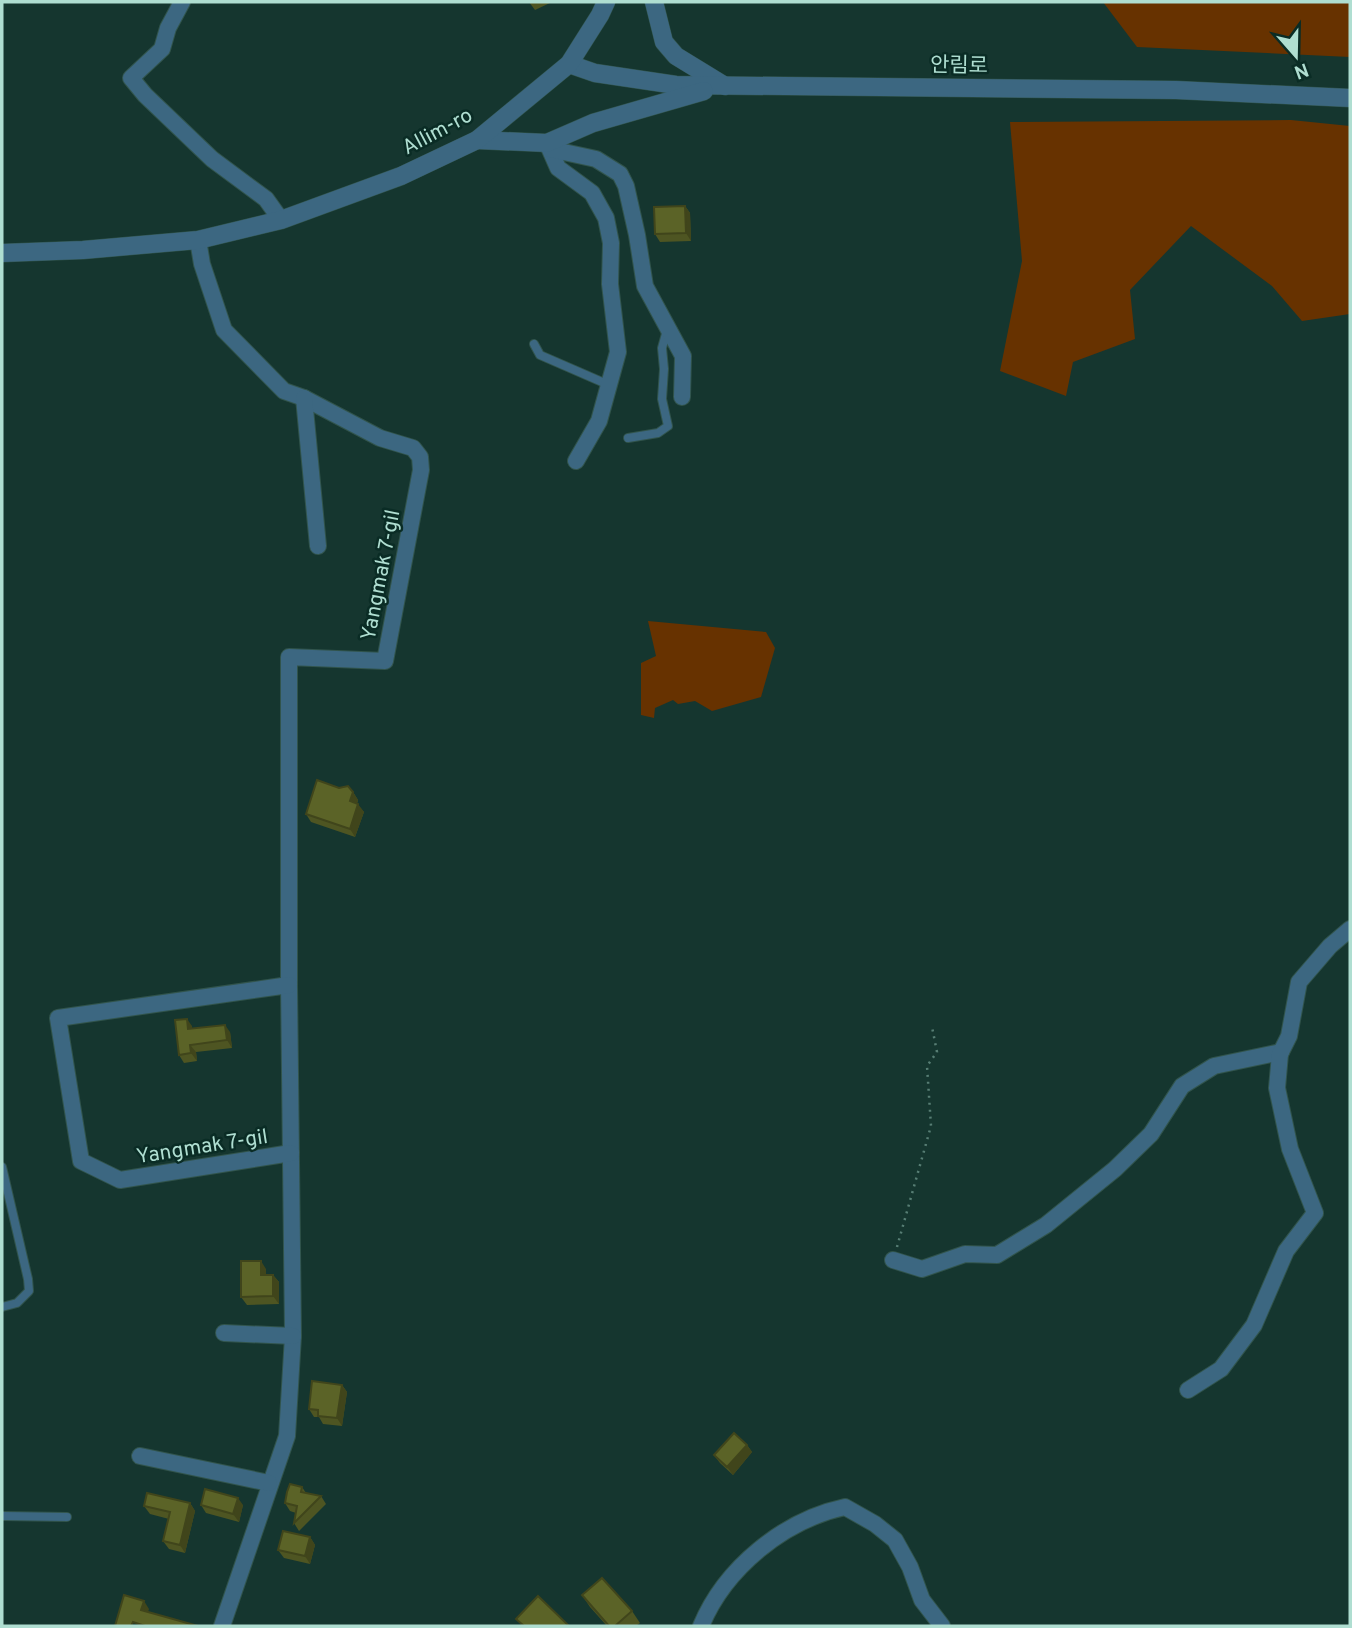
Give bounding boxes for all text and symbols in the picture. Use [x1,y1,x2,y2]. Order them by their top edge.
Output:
north arrow [1261,21,1331,91]
street label: 안림로 [930,52,988,81]
text: N [1291,56,1312,84]
street label: Allim-ro [398,103,478,162]
street label: Yangmak 7-gil [356,508,407,643]
street label: Yangmak 7-gil [135,1124,270,1171]

